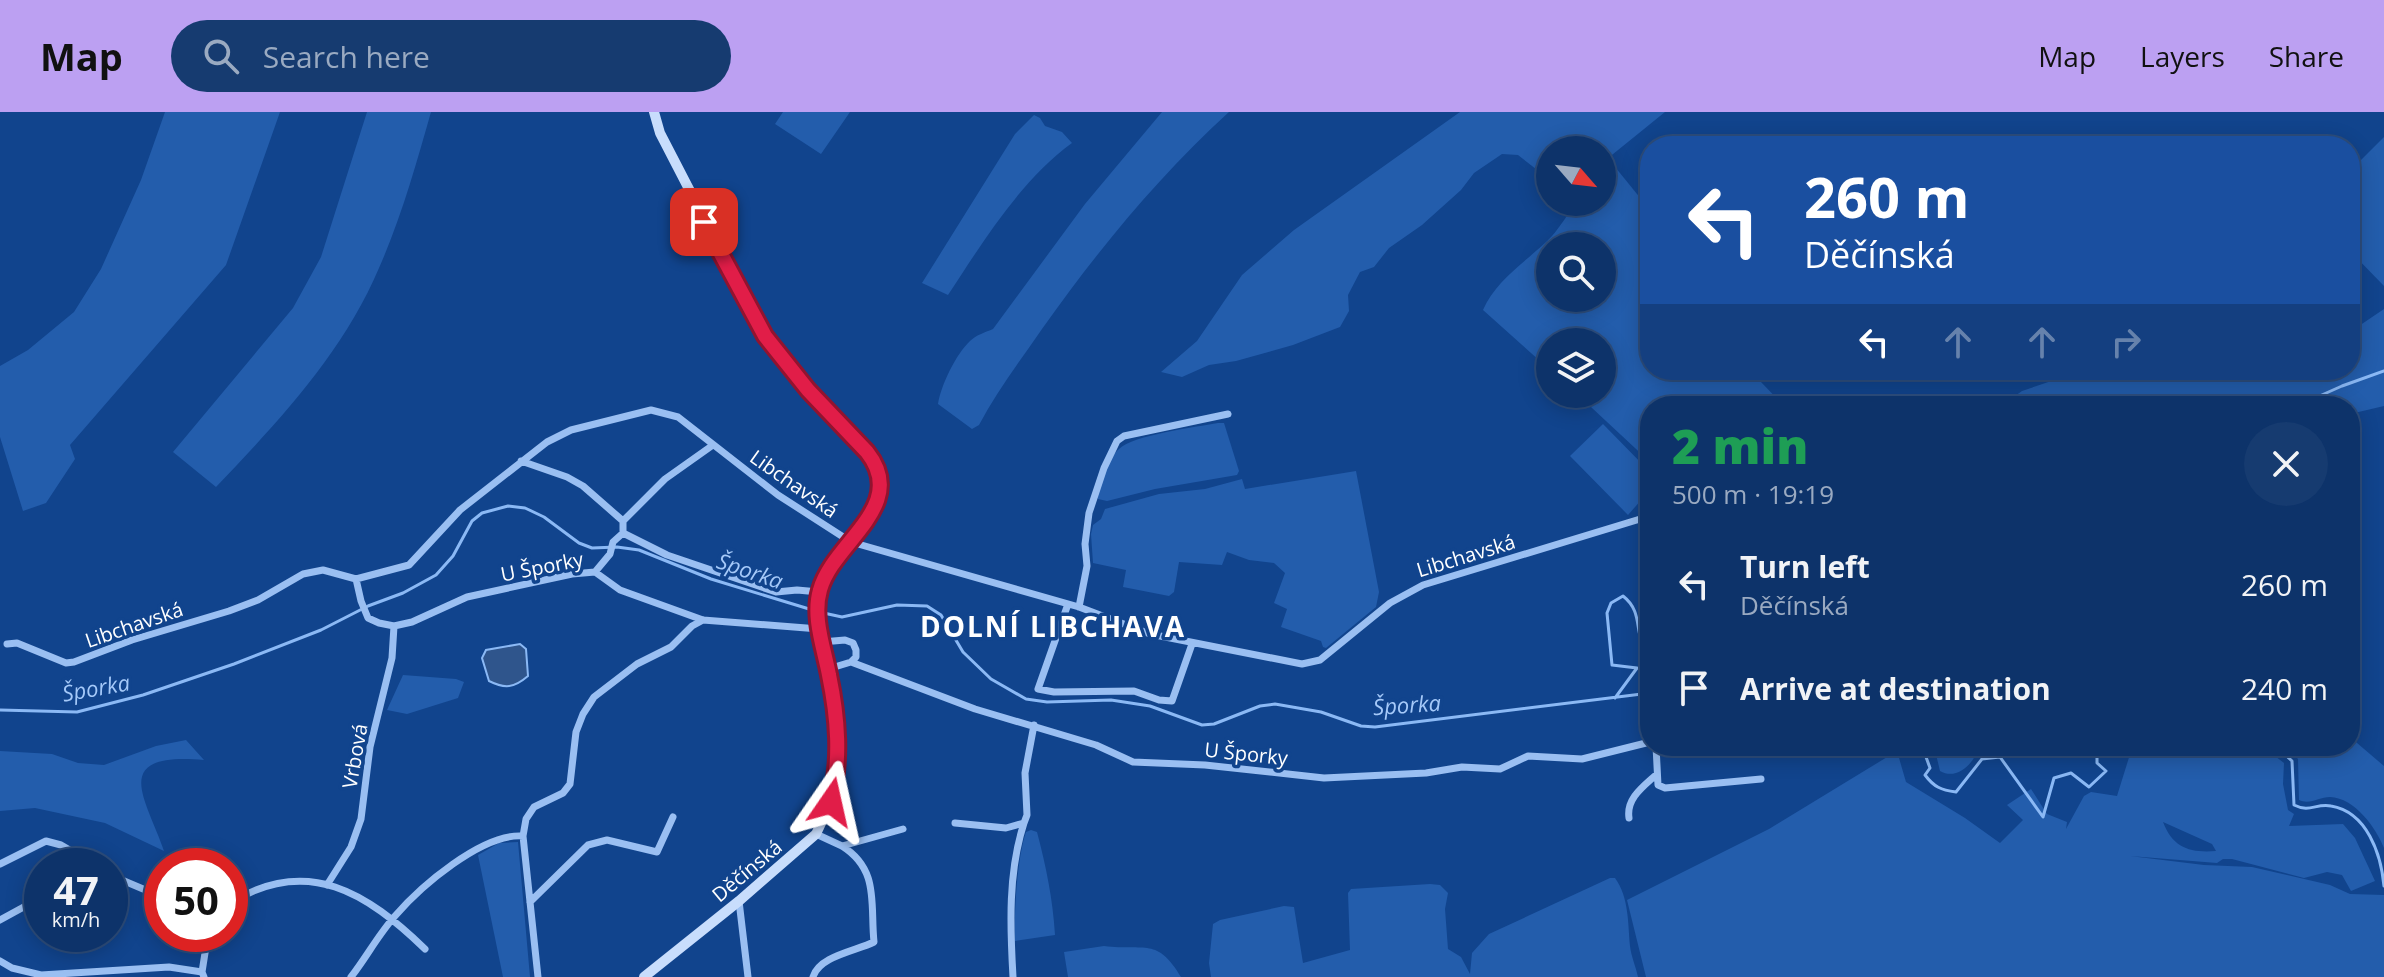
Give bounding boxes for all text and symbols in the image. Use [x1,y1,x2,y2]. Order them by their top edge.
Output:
search box [171,20,731,92]
text: Map [40,30,123,82]
icon: search [199,34,243,78]
text: Search here [263,36,430,77]
text: Map [2038,37,2096,75]
text: Layers [2140,37,2225,75]
text: Share [2269,37,2344,75]
north arrow [1536,136,1616,216]
map controls [1536,136,1616,408]
text: 260 m [1804,158,1970,234]
icon: left [1672,168,1776,272]
pin [670,188,738,256]
icon: arrive [682,200,726,244]
text: Děčínská [1804,230,1955,279]
button: search [1536,232,1616,312]
icon: left [1852,320,1896,364]
icon: ahead [1936,320,1980,364]
icon: ahead [2020,320,2064,364]
icon: right [2104,320,2148,364]
button: layers [1536,328,1616,408]
text: 2 min [1672,413,1808,478]
button: close [2244,422,2328,506]
street label: Libchavská [745,443,844,524]
text: 500 m · 19:19 [1672,476,1834,512]
street label: Libchavská [1413,528,1518,583]
street label: U Šporky [498,545,587,588]
water label: Šporka [713,545,787,595]
text: Turn left [1740,546,1870,587]
icon: left [1672,562,1716,606]
text: 260 m [2241,564,2328,605]
text: Děčínská [1740,587,1849,623]
street label: Libchavská [81,595,186,654]
district label: DOLNÍ LIBCHAVA [920,607,1186,645]
water label: Šporka [60,666,132,708]
icon: arrive [1672,666,1716,710]
text: Arrive at destination [1740,668,2051,709]
text: 240 m [2241,668,2328,709]
water label: Šporka [1372,687,1442,721]
street label: Vrbová [336,721,373,790]
street label: U Šporky [1203,736,1290,771]
position arrow [789,760,873,844]
street label: Děčínská [706,833,787,908]
speed limit sign: 50 [144,848,248,952]
text: 47 [53,862,99,917]
text: km/h [52,906,100,933]

